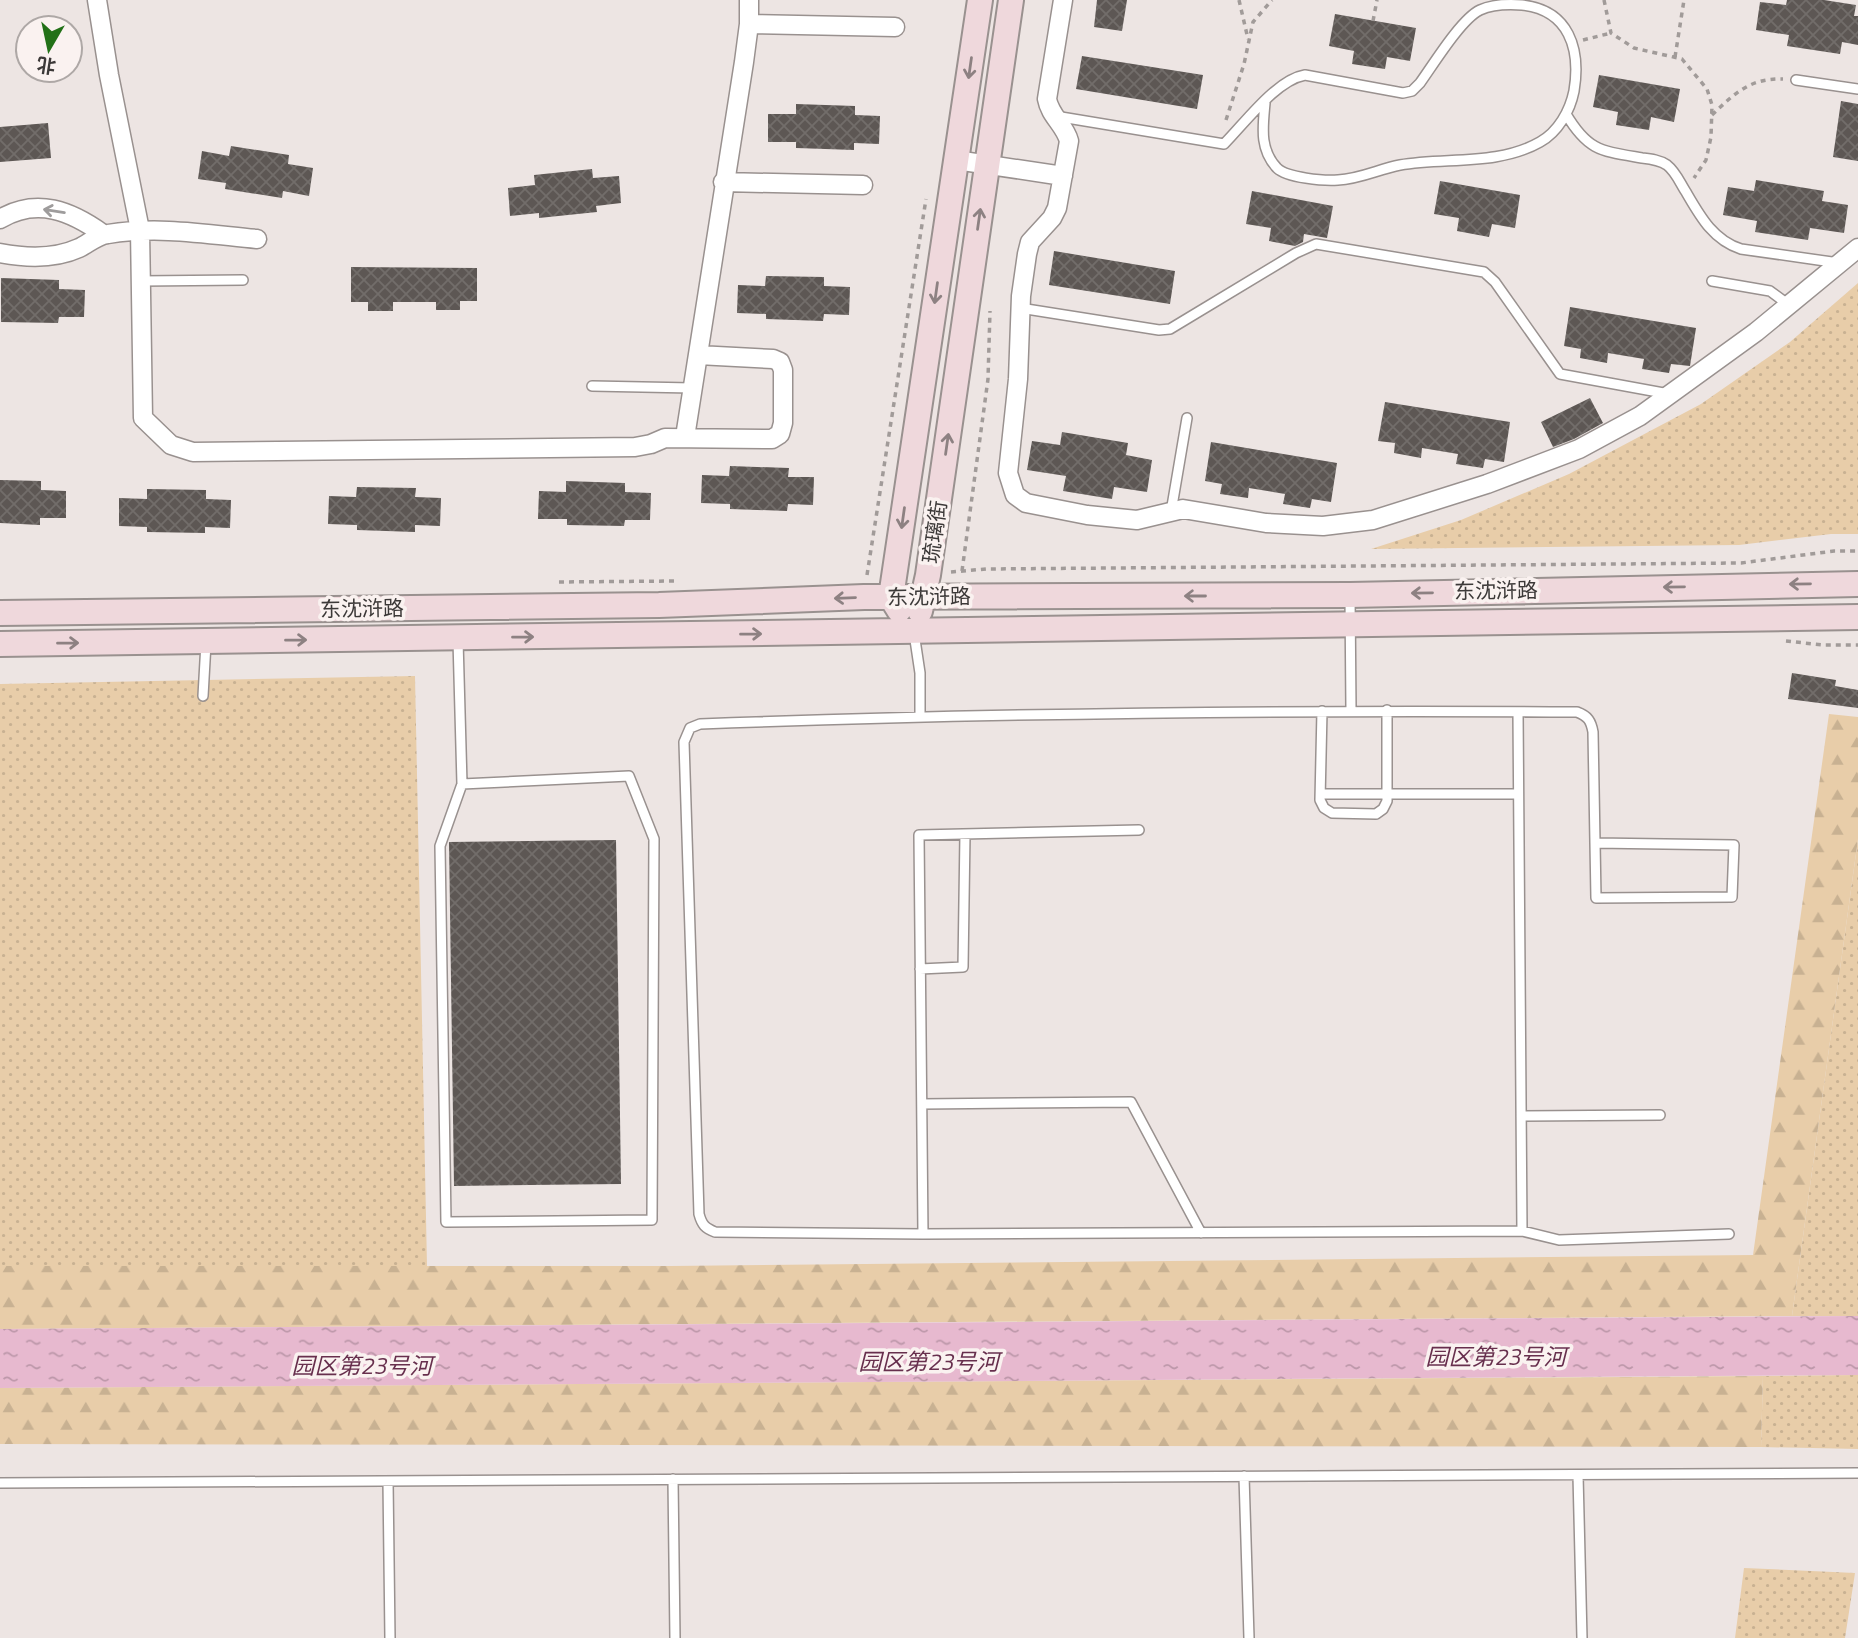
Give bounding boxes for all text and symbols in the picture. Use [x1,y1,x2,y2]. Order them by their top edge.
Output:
north arrow [14,14,84,84]
text: 北 [35,50,58,82]
one-way arrow [963,56,976,78]
one-way arrow [43,204,65,217]
one-way arrow [973,208,986,231]
one-way arrow [929,281,942,303]
one-way arrow [941,433,954,456]
street label: 琉璃街 [914,498,954,565]
one-way arrow [896,506,909,528]
street label: 东沈浒路 [1454,573,1538,607]
one-way arrow [1789,577,1812,591]
street label: 东沈浒路 [887,579,971,613]
one-way arrow [1663,580,1686,593]
one-way arrow [1411,586,1434,600]
one-way arrow [1183,589,1206,603]
street label: 东沈浒路 [320,591,404,625]
one-way arrow [833,591,856,605]
one-way arrow [739,627,762,641]
one-way arrow [511,630,534,644]
one-way arrow [284,633,307,647]
one-way arrow [56,637,79,650]
water label: 园区第23号河 [1426,1339,1570,1374]
water label: 园区第23号河 [859,1344,1003,1379]
water label: 园区第23号河 [292,1348,436,1383]

